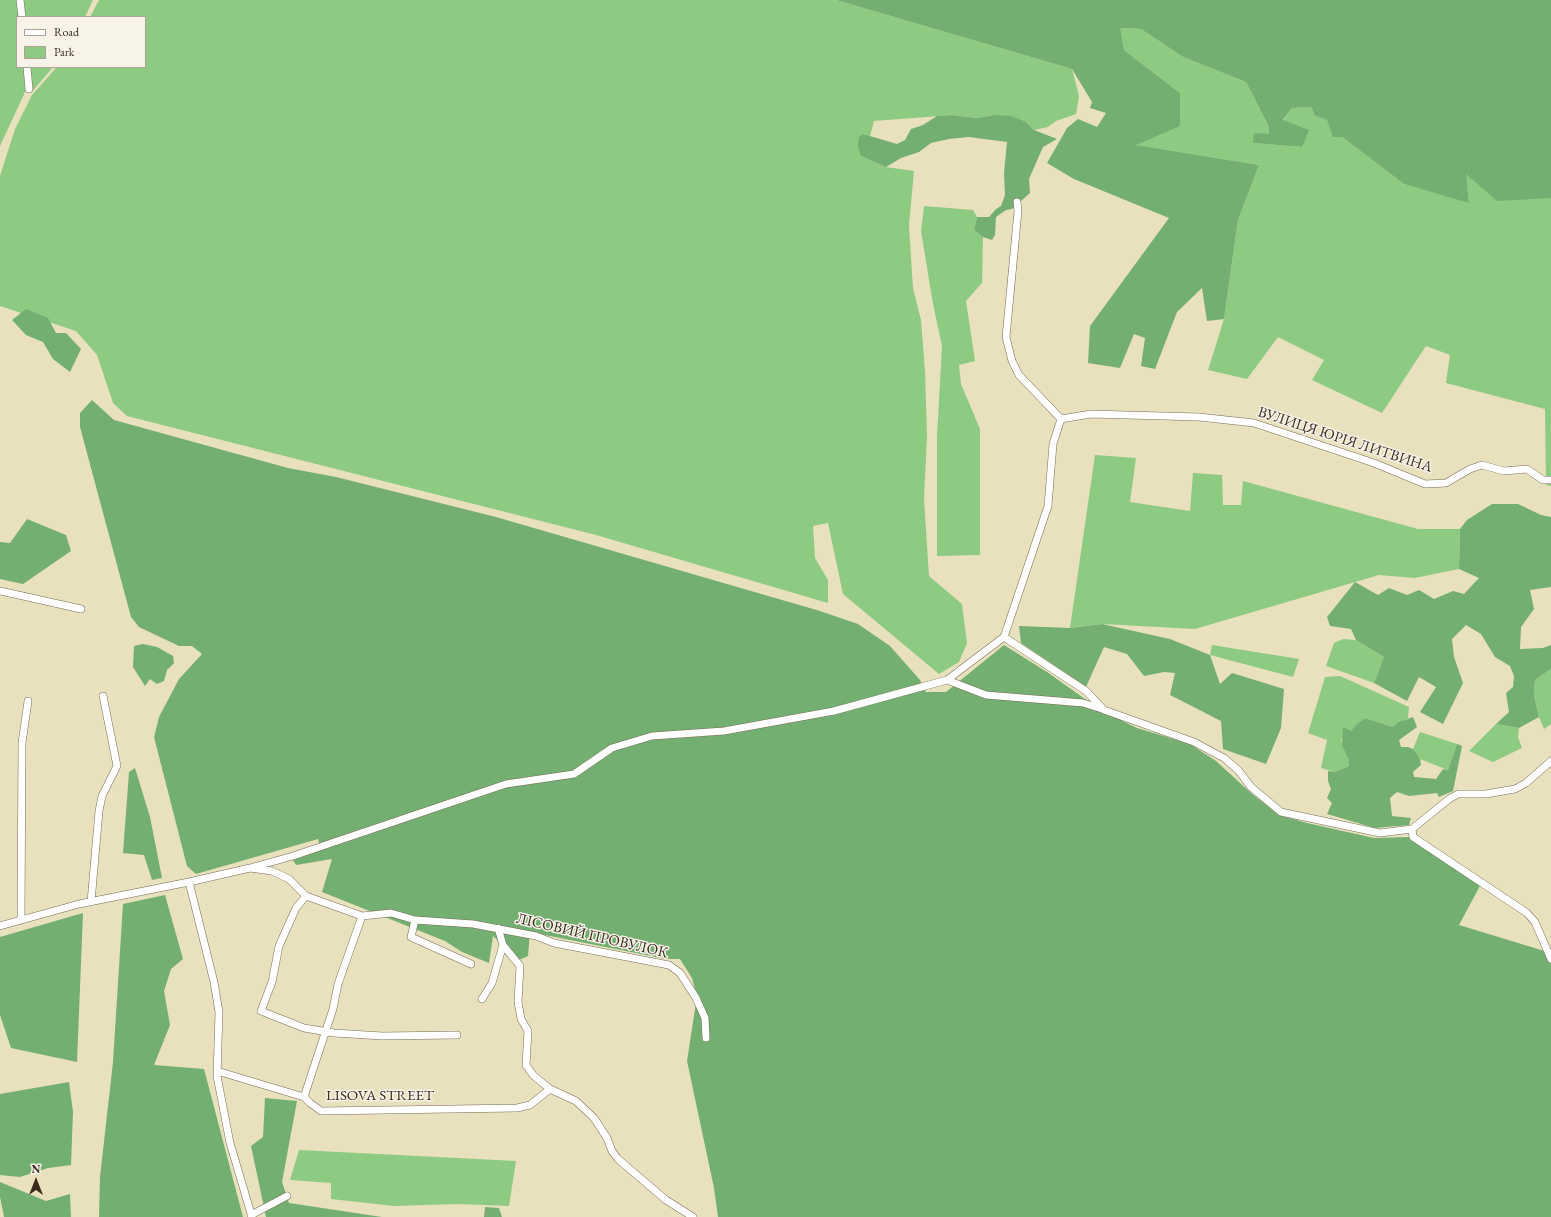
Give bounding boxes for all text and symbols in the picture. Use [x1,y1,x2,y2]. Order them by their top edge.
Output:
legend [16,16,146,68]
text: Road [54,24,79,40]
text: Park [54,44,74,60]
street label: ВУЛИЦЯ ЮРІЯ ЛИТВИНА [1255,403,1435,477]
street label: ЛІСОВИЙ ПРОВУЛОК [514,910,670,962]
street label: LISOVA STREET [326,1087,434,1105]
north arrow [16,1161,56,1201]
text: N [32,1162,40,1176]

